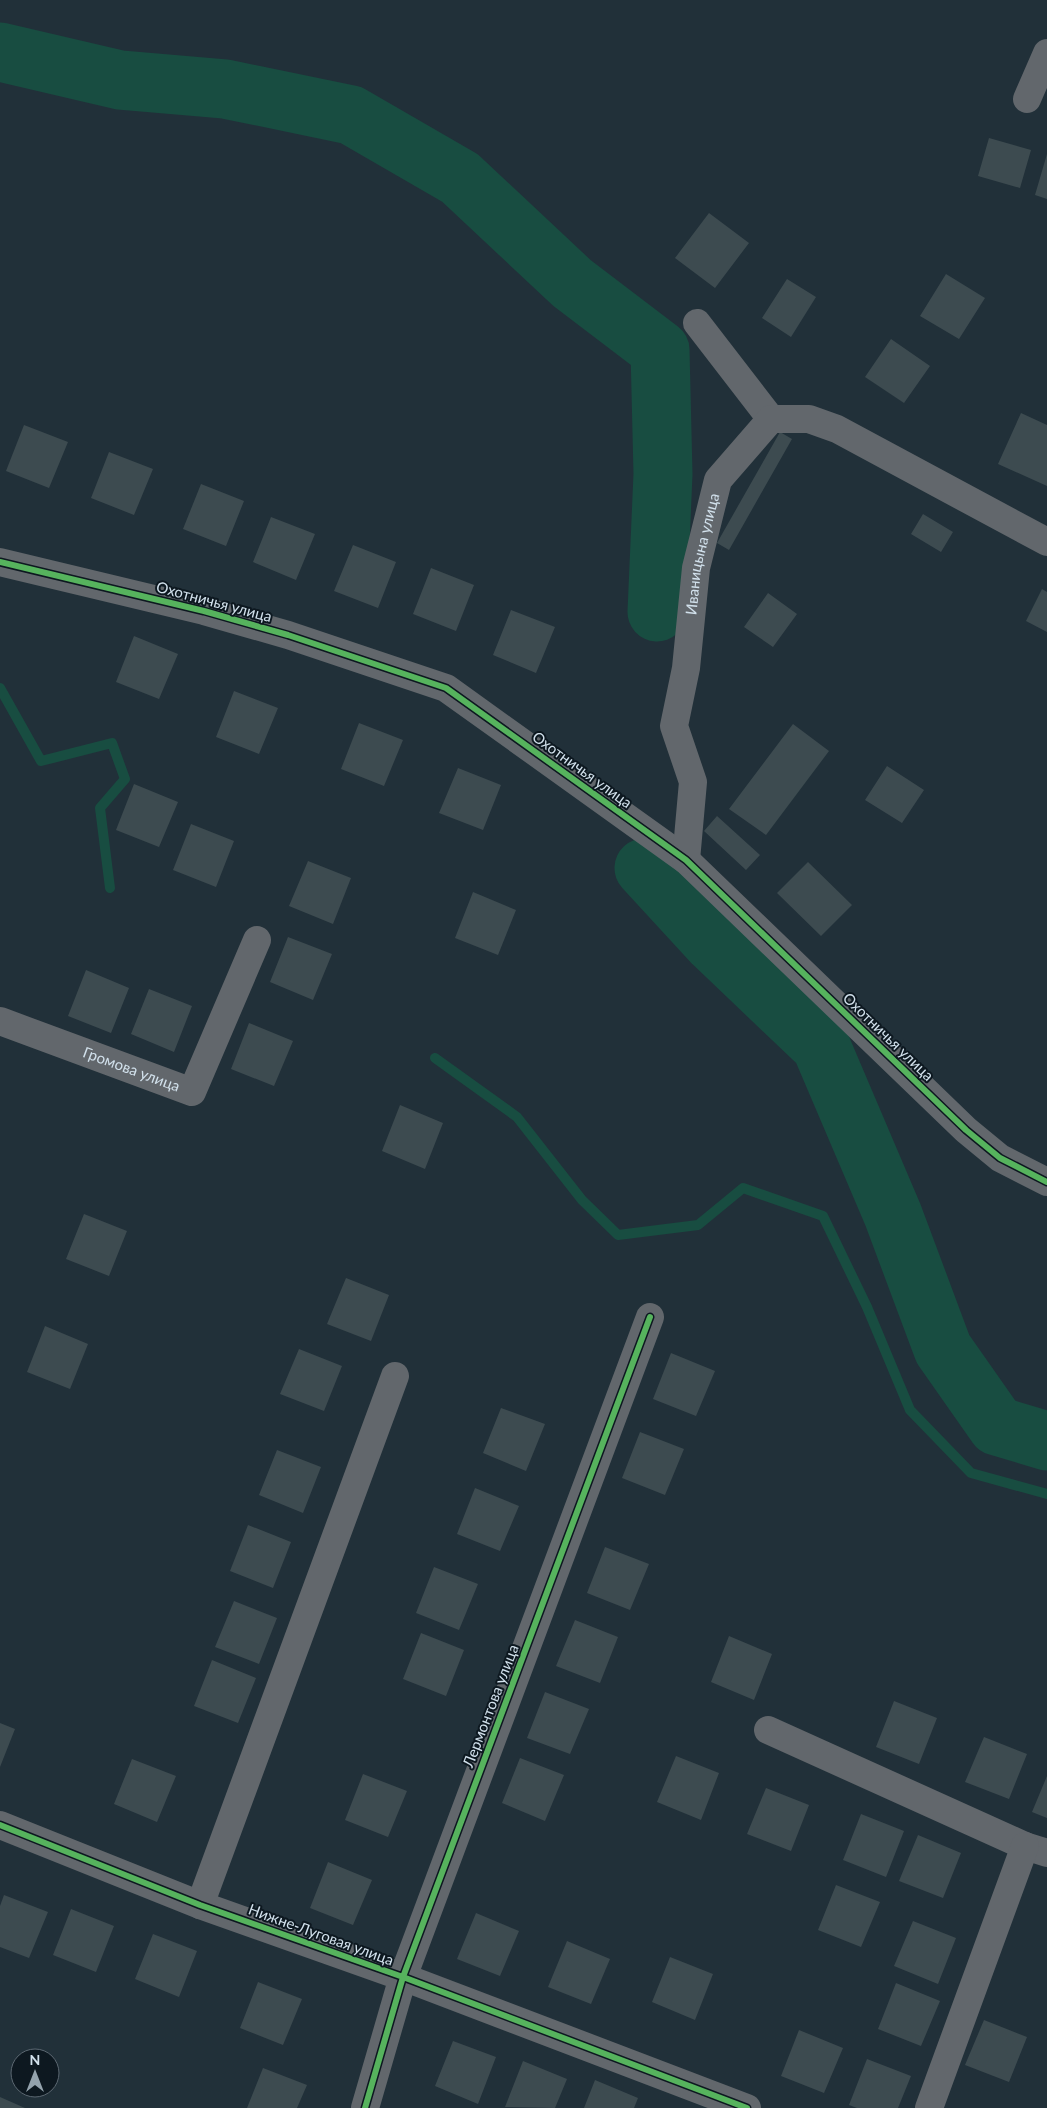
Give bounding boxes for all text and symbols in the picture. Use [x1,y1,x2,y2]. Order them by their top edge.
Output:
street label: Иваницына улица [681,491,722,616]
street label: Охотничья улица [155,577,274,625]
street label: Охотничья улица [529,727,636,811]
street label: Охотничья улица [840,989,938,1084]
street label: Громова улица [81,1042,183,1095]
street label: Лермонтова улица [458,1642,522,1770]
street label: Нижне-Луговая улица [246,1899,396,1969]
north arrow [10,2048,60,2098]
text: N [30,2051,40,2068]

